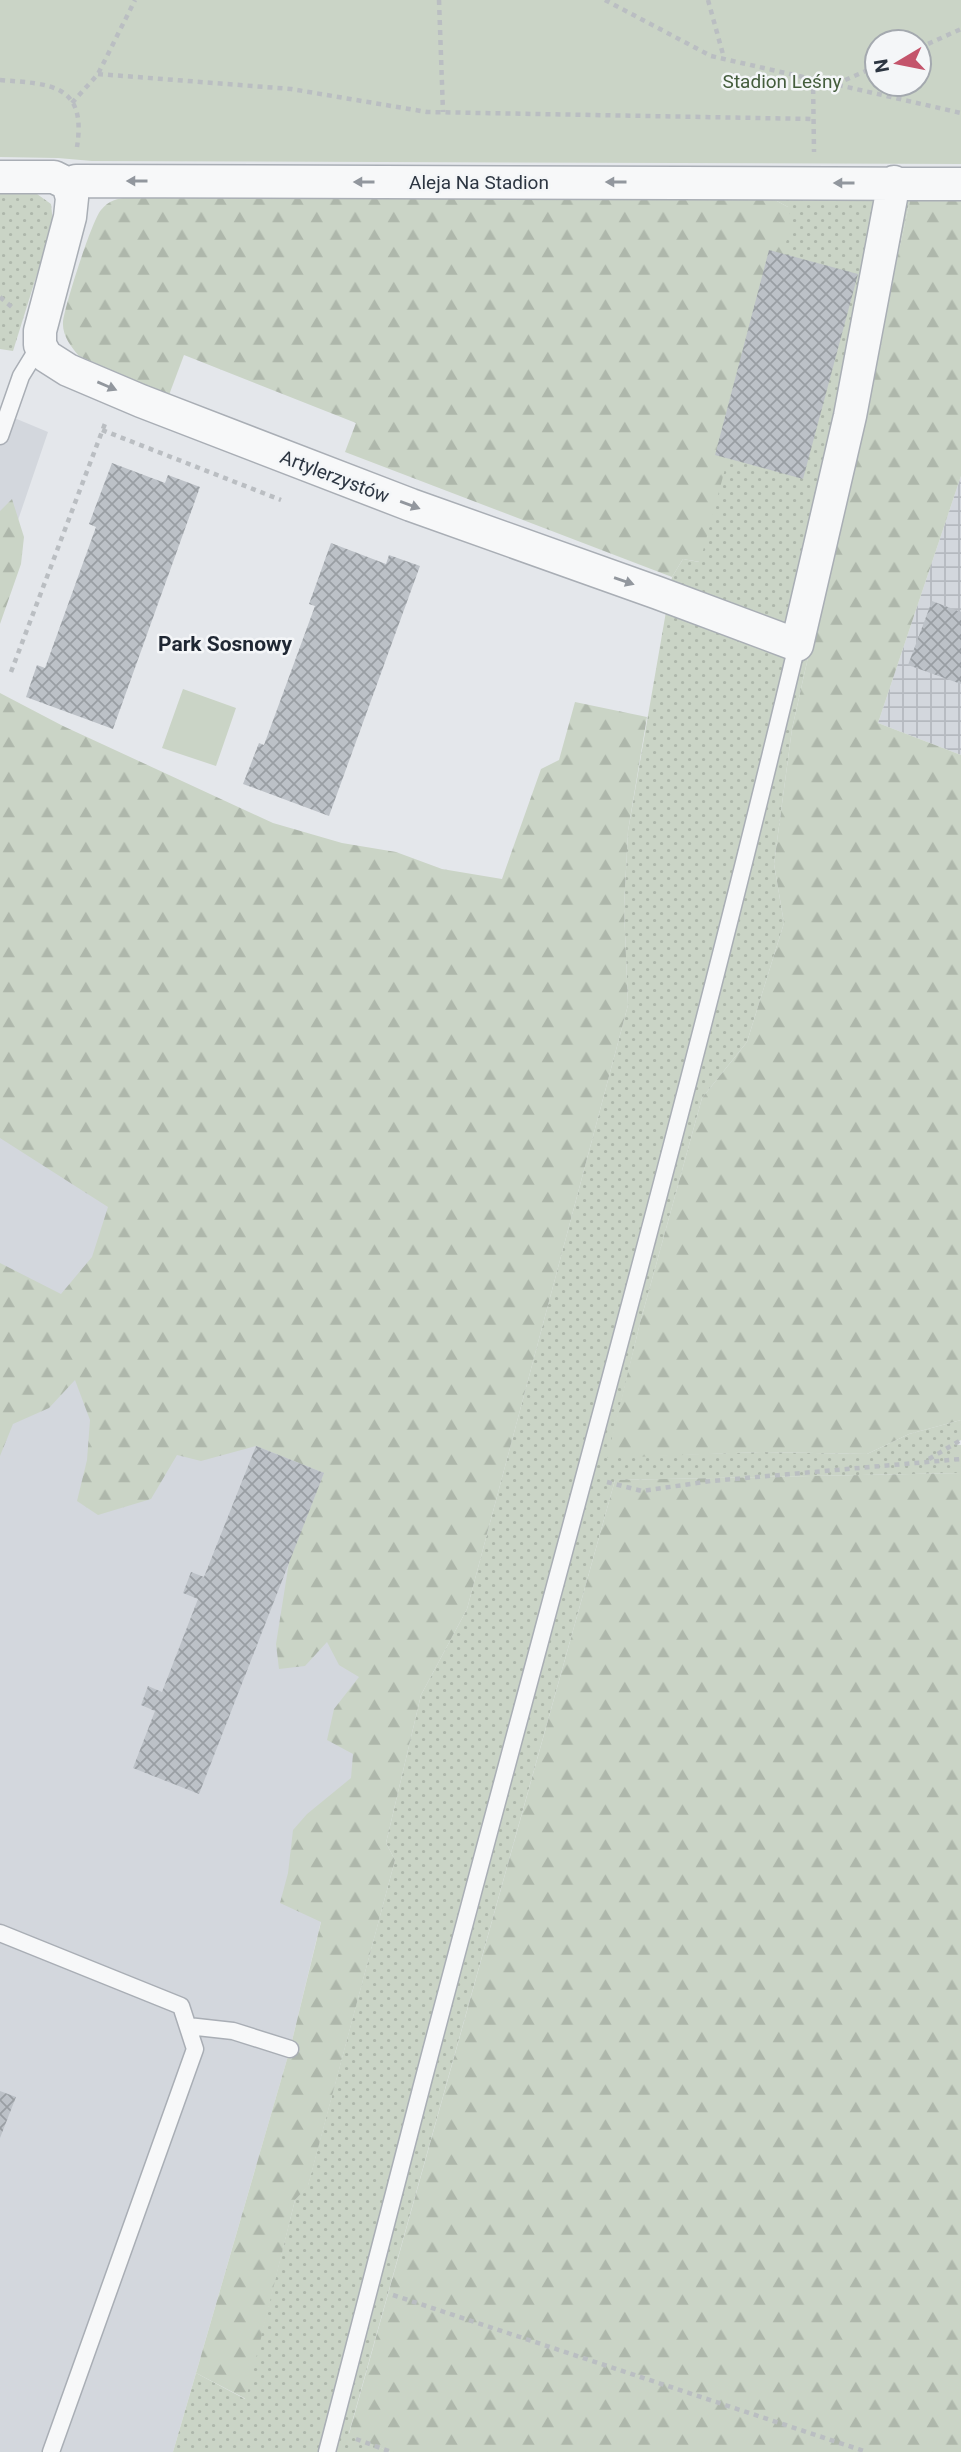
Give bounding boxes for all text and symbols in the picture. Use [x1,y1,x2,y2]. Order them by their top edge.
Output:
north arrow [863,28,933,98]
text: N [869,57,894,74]
park label: Stadion Leśny [723,70,841,93]
street label: Aleja Na Stadion [409,171,549,194]
one-way arrow [126,175,148,187]
one-way arrow [353,176,375,187]
one-way arrow [605,176,627,188]
one-way arrow [833,177,855,189]
one-way arrow [97,380,117,392]
street label: Artylerzystów [277,445,393,508]
one-way arrow [400,500,421,511]
one-way arrow [614,576,635,587]
district label: Park Sosnowy [158,632,292,656]

